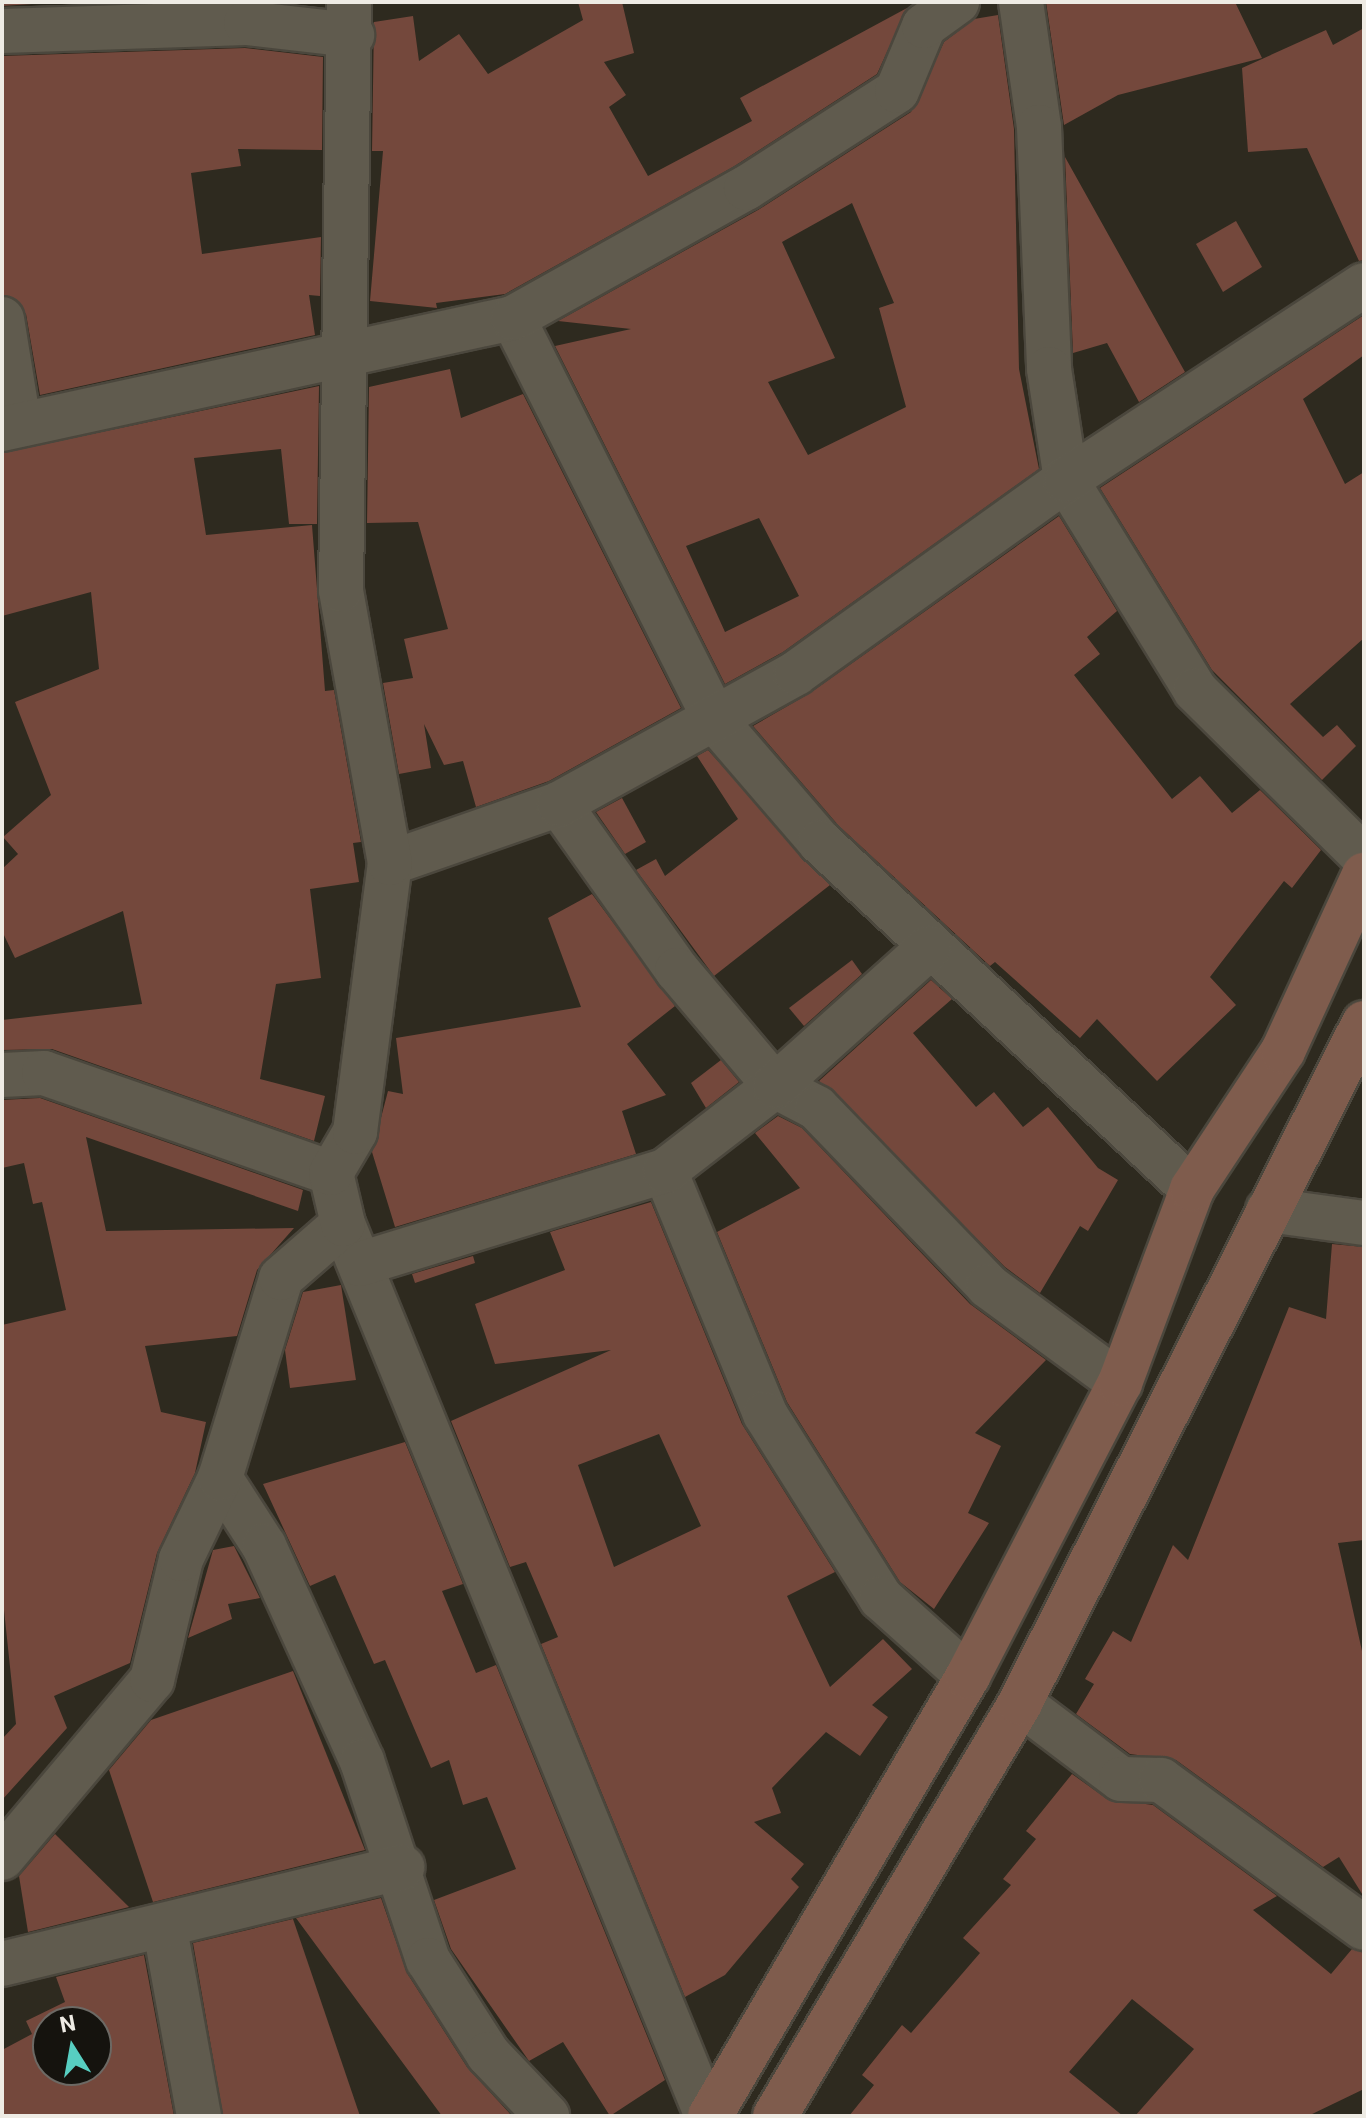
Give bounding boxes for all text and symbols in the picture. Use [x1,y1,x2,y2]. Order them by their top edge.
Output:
north arrow [32,2006,112,2086]
text: N [58,2010,78,2038]

